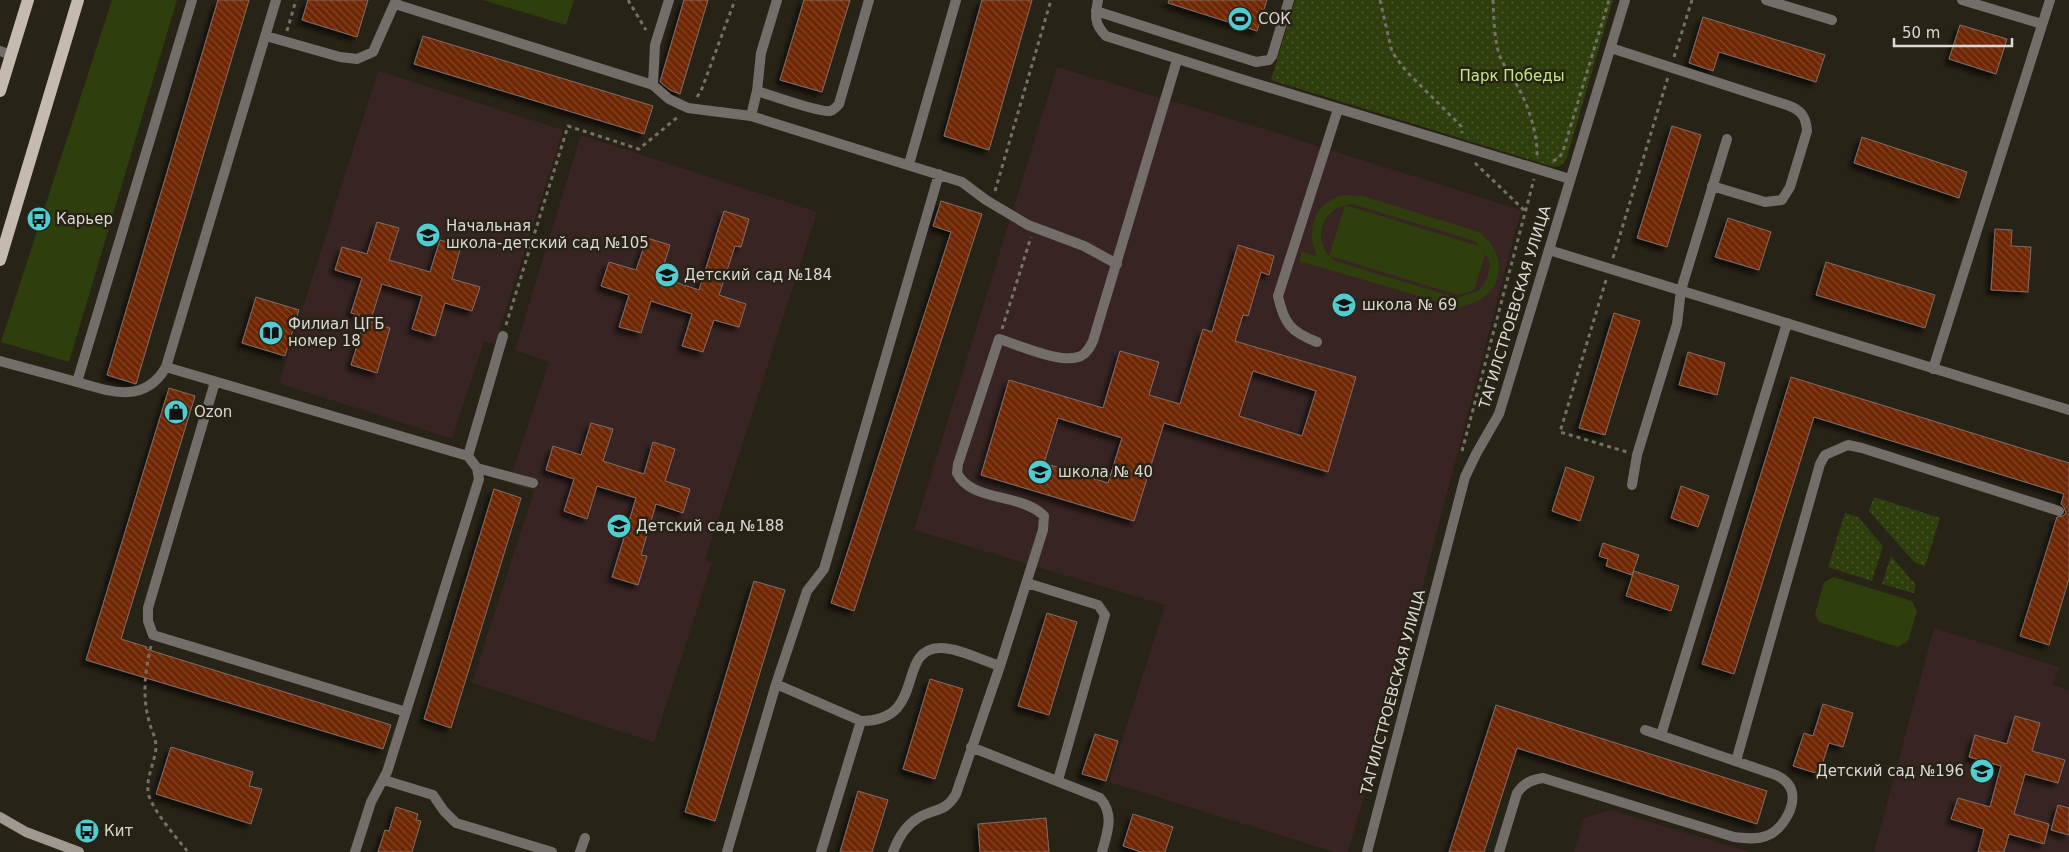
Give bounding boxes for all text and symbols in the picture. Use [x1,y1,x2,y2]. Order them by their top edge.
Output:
sports icon: СОК [1227,6,1253,32]
place label: СОК [1258,10,1291,28]
scale bar [1894,15,2012,47]
text: 50 m [1902,24,1940,42]
park label: Парк Победы [1460,67,1564,85]
street label: ТАГИЛСТРОЕВСКАЯ УЛИЦА [1475,203,1555,412]
bus stop icon: Карьер [26,206,52,232]
place label: Карьер [56,210,113,228]
place label: Начальная школа-детский сад №105 [446,217,649,252]
school or university icon: Начальная школа-детский сад №105 [415,222,441,248]
school or university icon: Детский сад №184 [654,262,680,288]
place label: Детский сад №184 [684,266,832,284]
school or university icon: школа № 69 [1331,292,1357,318]
place label: школа № 69 [1362,296,1457,314]
place label: Филиал ЦГБ номер 18 [288,315,385,350]
library icon: Филиал ЦГБ номер 18 [258,320,284,346]
shop icon: Ozon [163,399,189,425]
place label: Ozon [194,403,232,421]
school or university icon: школа № 40 [1027,459,1053,485]
place label: школа № 40 [1058,463,1153,481]
school or university icon: Детский сад №188 [606,513,632,539]
place label: Детский сад №188 [636,517,784,535]
street label: ТАГИЛСТРОЕВСКАЯ УЛИЦА [1357,587,1429,797]
school or university icon: Детский сад №196 [1969,758,1995,784]
place label: Детский сад №196 [1816,762,1964,780]
bus stop icon: Кит [74,818,100,844]
place label: Кит [104,822,133,840]

